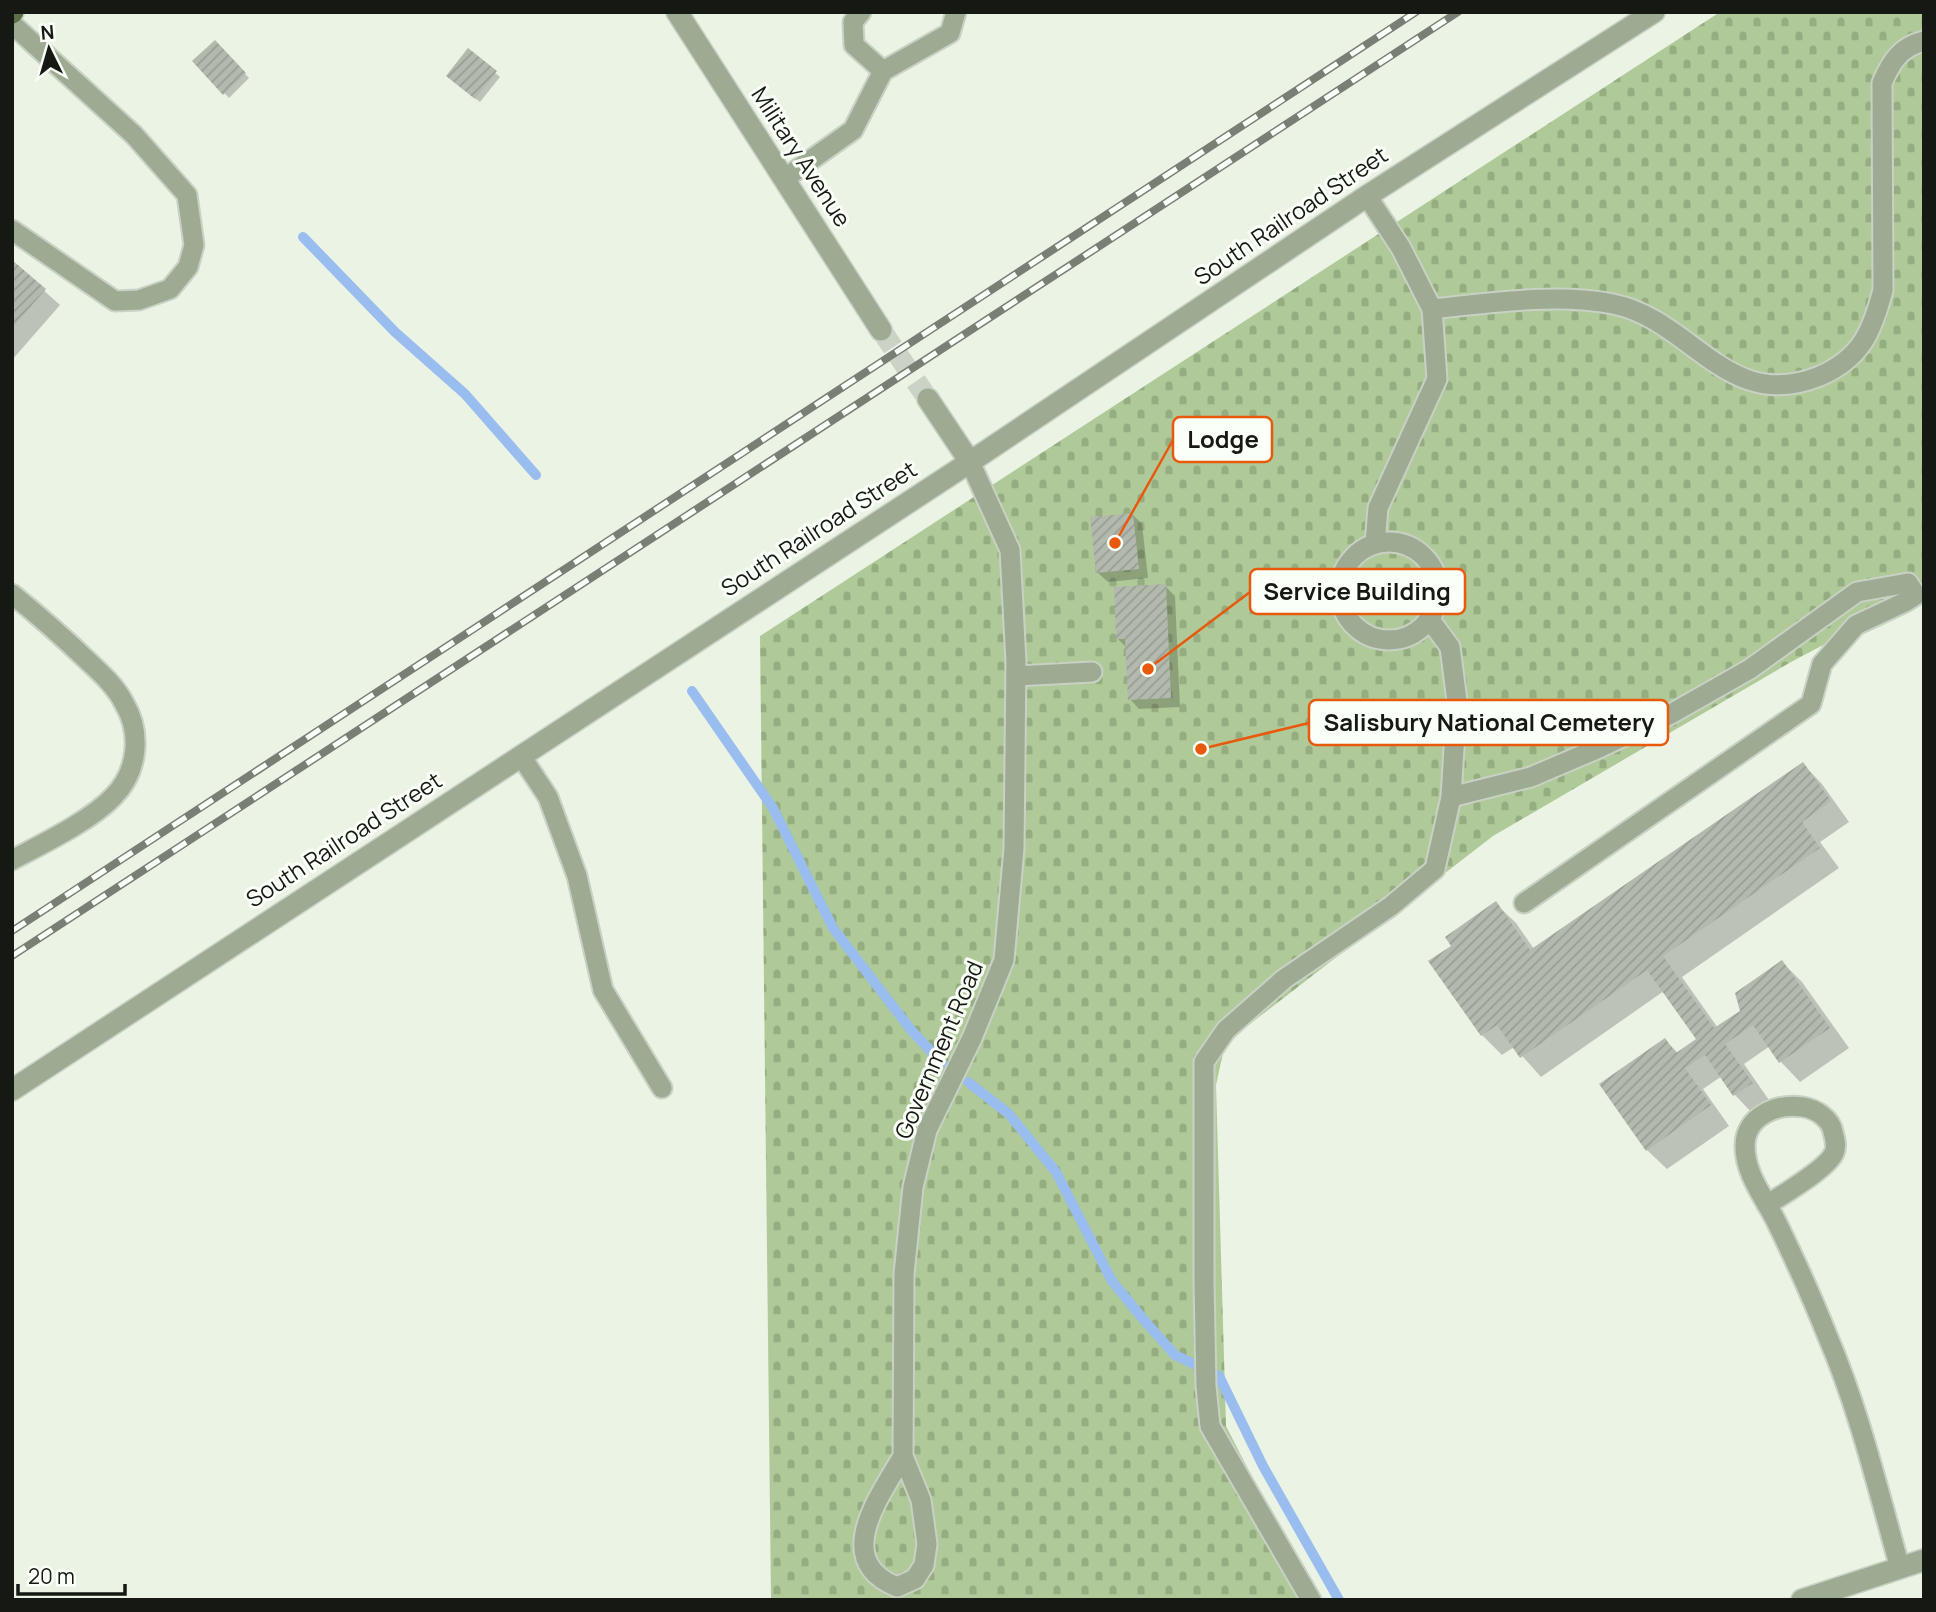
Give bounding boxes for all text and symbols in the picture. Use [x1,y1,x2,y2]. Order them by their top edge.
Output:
north arrow [14,14,84,84]
text: N [40,19,55,46]
street label: Military Avenue [745,80,859,233]
street label: South Railroad Street [1187,138,1394,292]
callout: Lodge [1173,417,1272,462]
text: Lodge [1187,422,1259,455]
street label: South Railroad Street [714,453,922,603]
callout: Service Building [1250,569,1465,614]
text: Service Building [1263,574,1451,607]
callout: Salisbury National Cemetery [1309,700,1668,745]
text: Salisbury National Cemetery [1323,705,1655,738]
street label: South Railroad Street [239,764,447,914]
street label: Government Road [886,956,990,1144]
scale bar [18,1552,124,1596]
text: 20 m [28,1562,75,1590]

